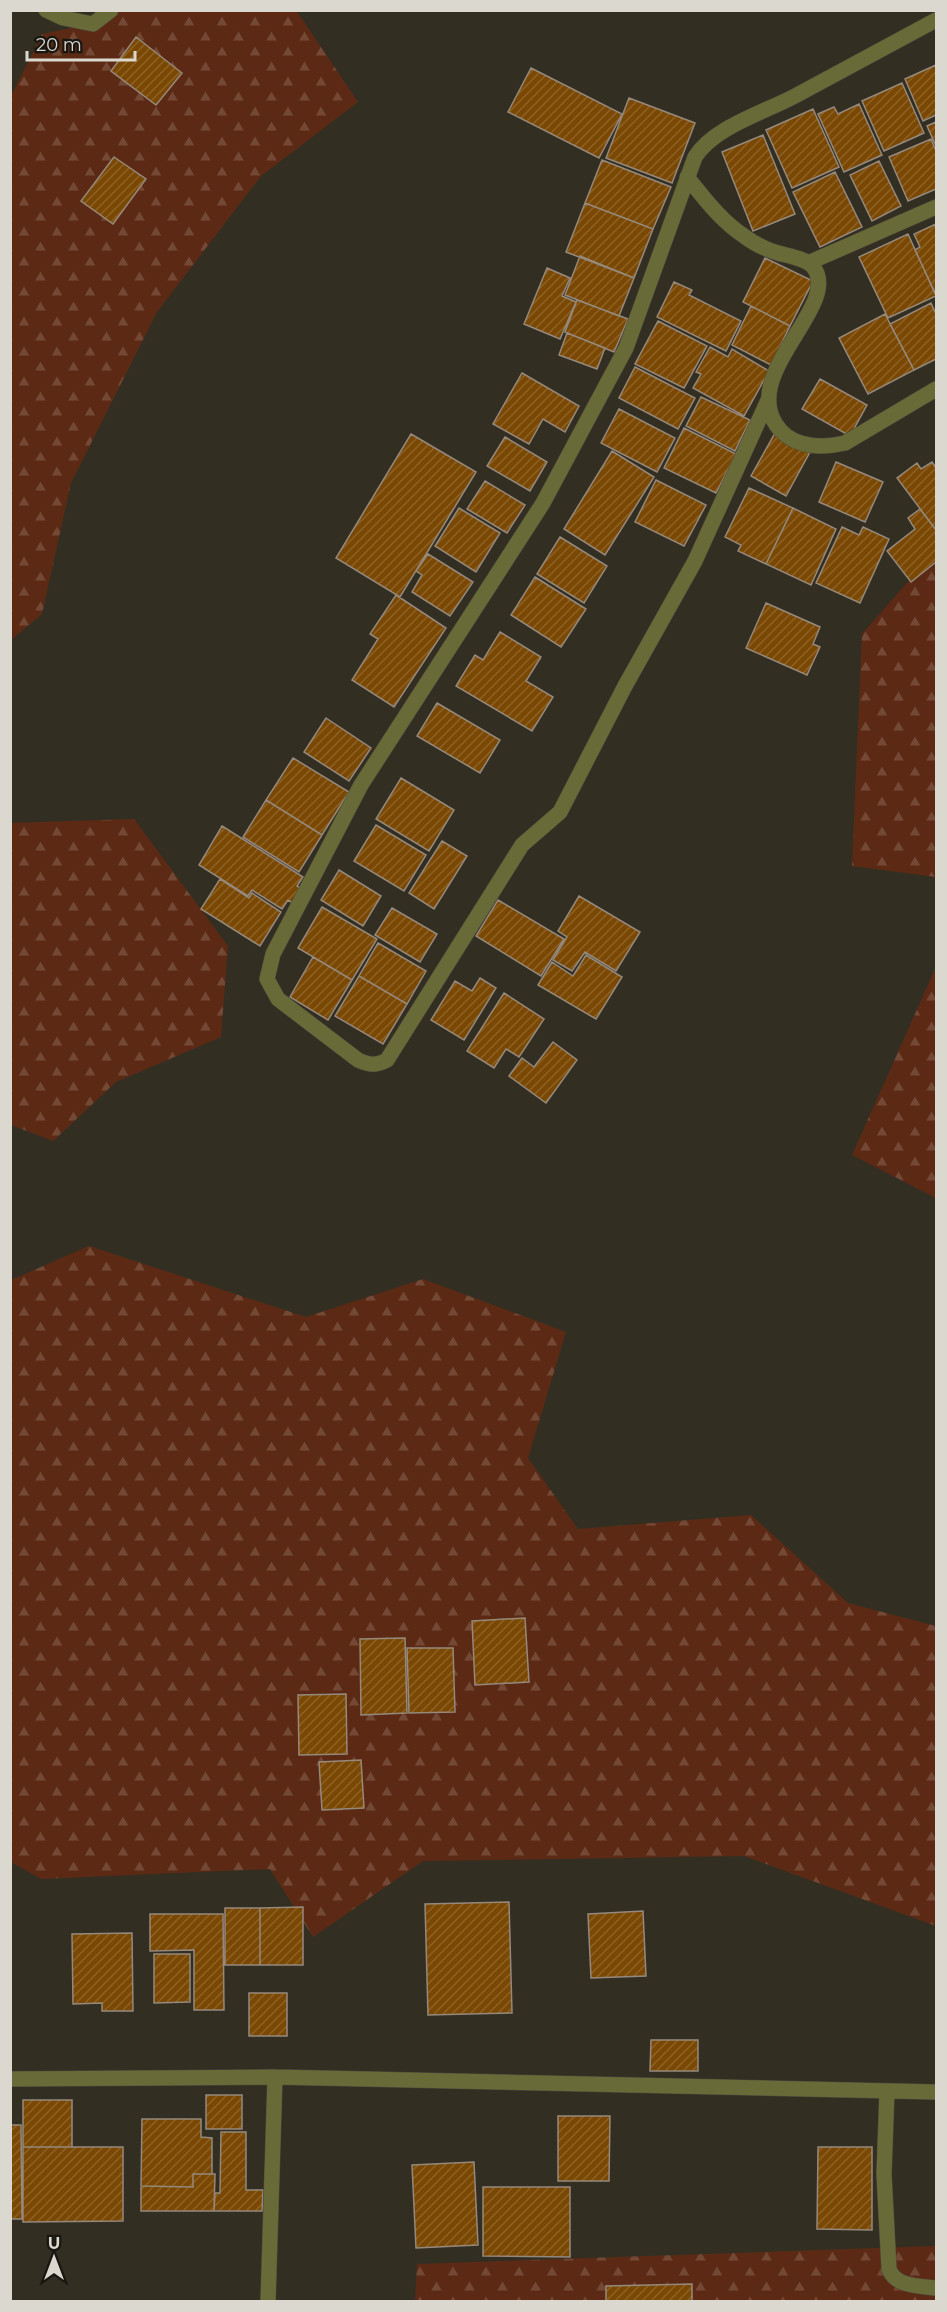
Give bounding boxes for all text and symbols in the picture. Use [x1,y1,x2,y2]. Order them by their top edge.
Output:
scale bar [27,24,135,62]
text: 20 m [36,34,82,56]
north arrow [24,2228,84,2288]
text: U [48,2234,60,2253]

